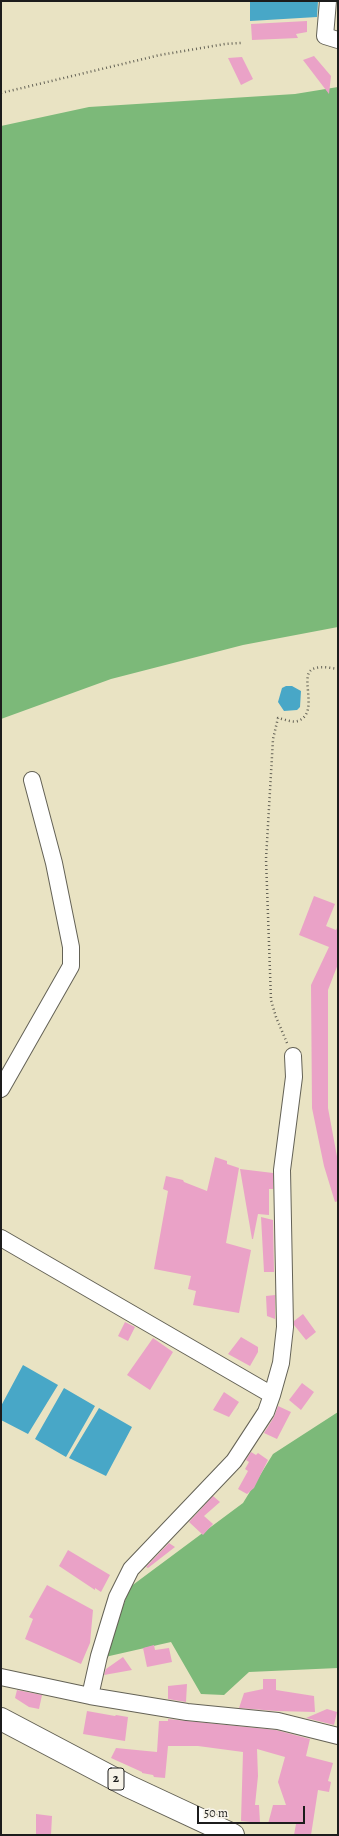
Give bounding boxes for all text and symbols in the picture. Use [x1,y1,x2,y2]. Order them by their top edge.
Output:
road number: 2 [108,1768,124,1790]
scale bar [199,1798,307,1824]
text: 50 m [204,1805,228,1821]

